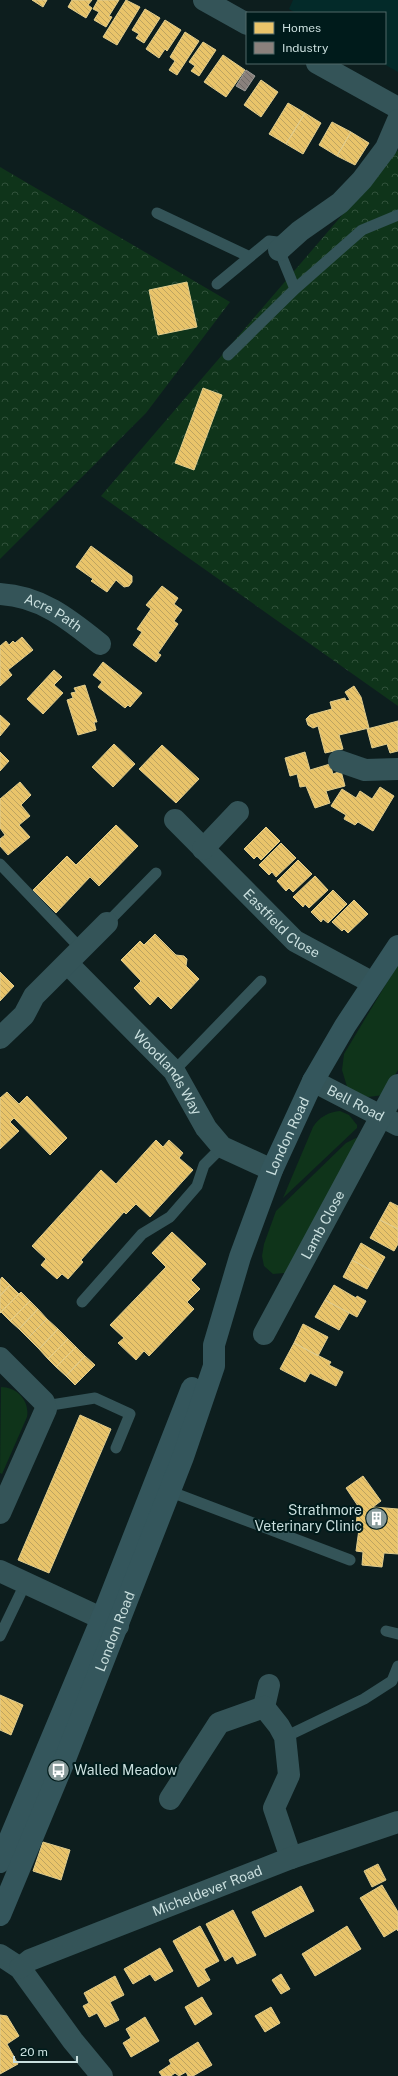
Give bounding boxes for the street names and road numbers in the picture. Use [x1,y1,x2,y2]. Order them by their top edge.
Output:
street label: Acre Path [22,590,85,635]
street label: Eastfield Close [240,886,323,961]
street label: Woodlands Way [130,1027,205,1118]
street label: Bell Road [324,1082,387,1124]
street label: London Road [263,1094,313,1178]
street label: Lamb Close [298,1188,348,1262]
street label: London Road [92,1589,138,1674]
street label: Micheldever Road [150,1862,264,1919]

